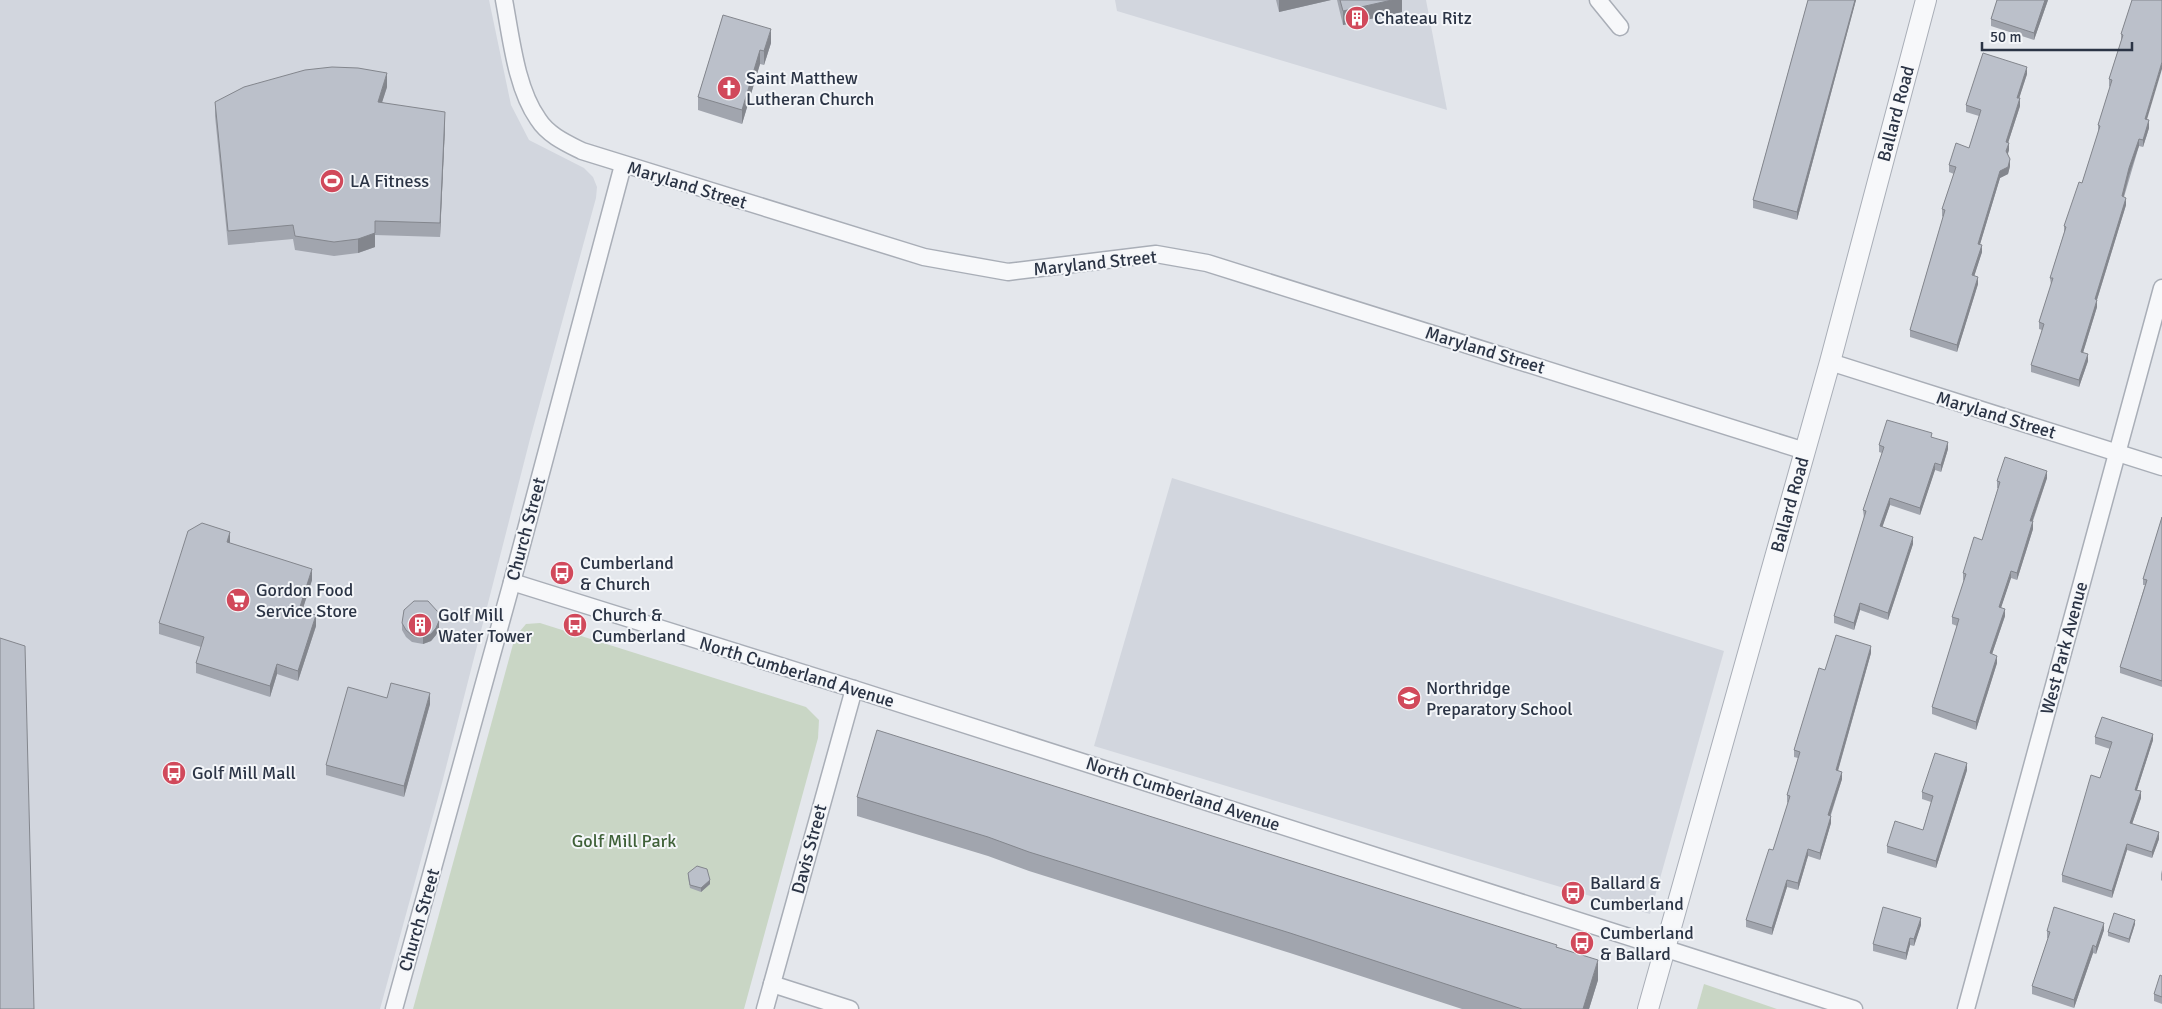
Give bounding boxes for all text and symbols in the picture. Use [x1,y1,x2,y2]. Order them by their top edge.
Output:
building icon: Chateau Ritz [1344,5,1370,31]
place label: Chateau Ritz [1374,7,1472,29]
scale bar [1982,20,2132,52]
text: 50 m [1990,28,2021,46]
street label: Ballard Road [1873,63,1919,164]
place label: Saint Matthew Lutheran Church [746,67,874,110]
church icon: Saint Matthew Lutheran Church [716,75,742,101]
street label: Maryland Street [625,156,749,214]
sports icon: LA Fitness [319,168,345,194]
place label: LA Fitness [350,170,429,192]
street label: Maryland Street [1032,246,1158,280]
street label: Maryland Street [1423,321,1547,379]
street label: Maryland Street [1934,386,2058,444]
street label: Ballard Road [1766,454,1814,555]
street label: Church Street [502,475,550,583]
place label: Cumberland & Church [580,552,674,595]
bus stop icon: Cumberland & Church [549,560,575,586]
place label: Gordon Food Service Store [256,579,357,622]
street label: West Park Avenue [2036,579,2092,717]
supermarket icon: Gordon Food Service Store [225,587,251,613]
place label: Golf Mill Water Tower [438,604,533,647]
place label: Church & Cumberland [592,604,686,647]
building icon: Golf Mill Water Tower [407,612,433,638]
bus stop icon: Church & Cumberland [562,612,588,638]
street label: North Cumberland Avenue [697,632,897,712]
place label: Northridge Preparatory School [1426,677,1573,720]
school or university icon: Northridge Preparatory School [1396,685,1422,711]
street label: North Cumberland Avenue [1083,752,1283,836]
bus stop icon: Golf Mill Mall [161,760,187,786]
place label: Golf Mill Mall [192,762,296,784]
street label: Davis Street [786,802,832,896]
park label: Golf Mill Park [572,830,676,852]
street label: Church Street [394,866,444,974]
place label: Ballard & Cumberland [1590,872,1684,915]
bus stop icon: Ballard & Cumberland [1560,880,1586,906]
place label: Cumberland & Ballard [1600,922,1694,965]
bus stop icon: Cumberland & Ballard [1569,930,1595,956]

